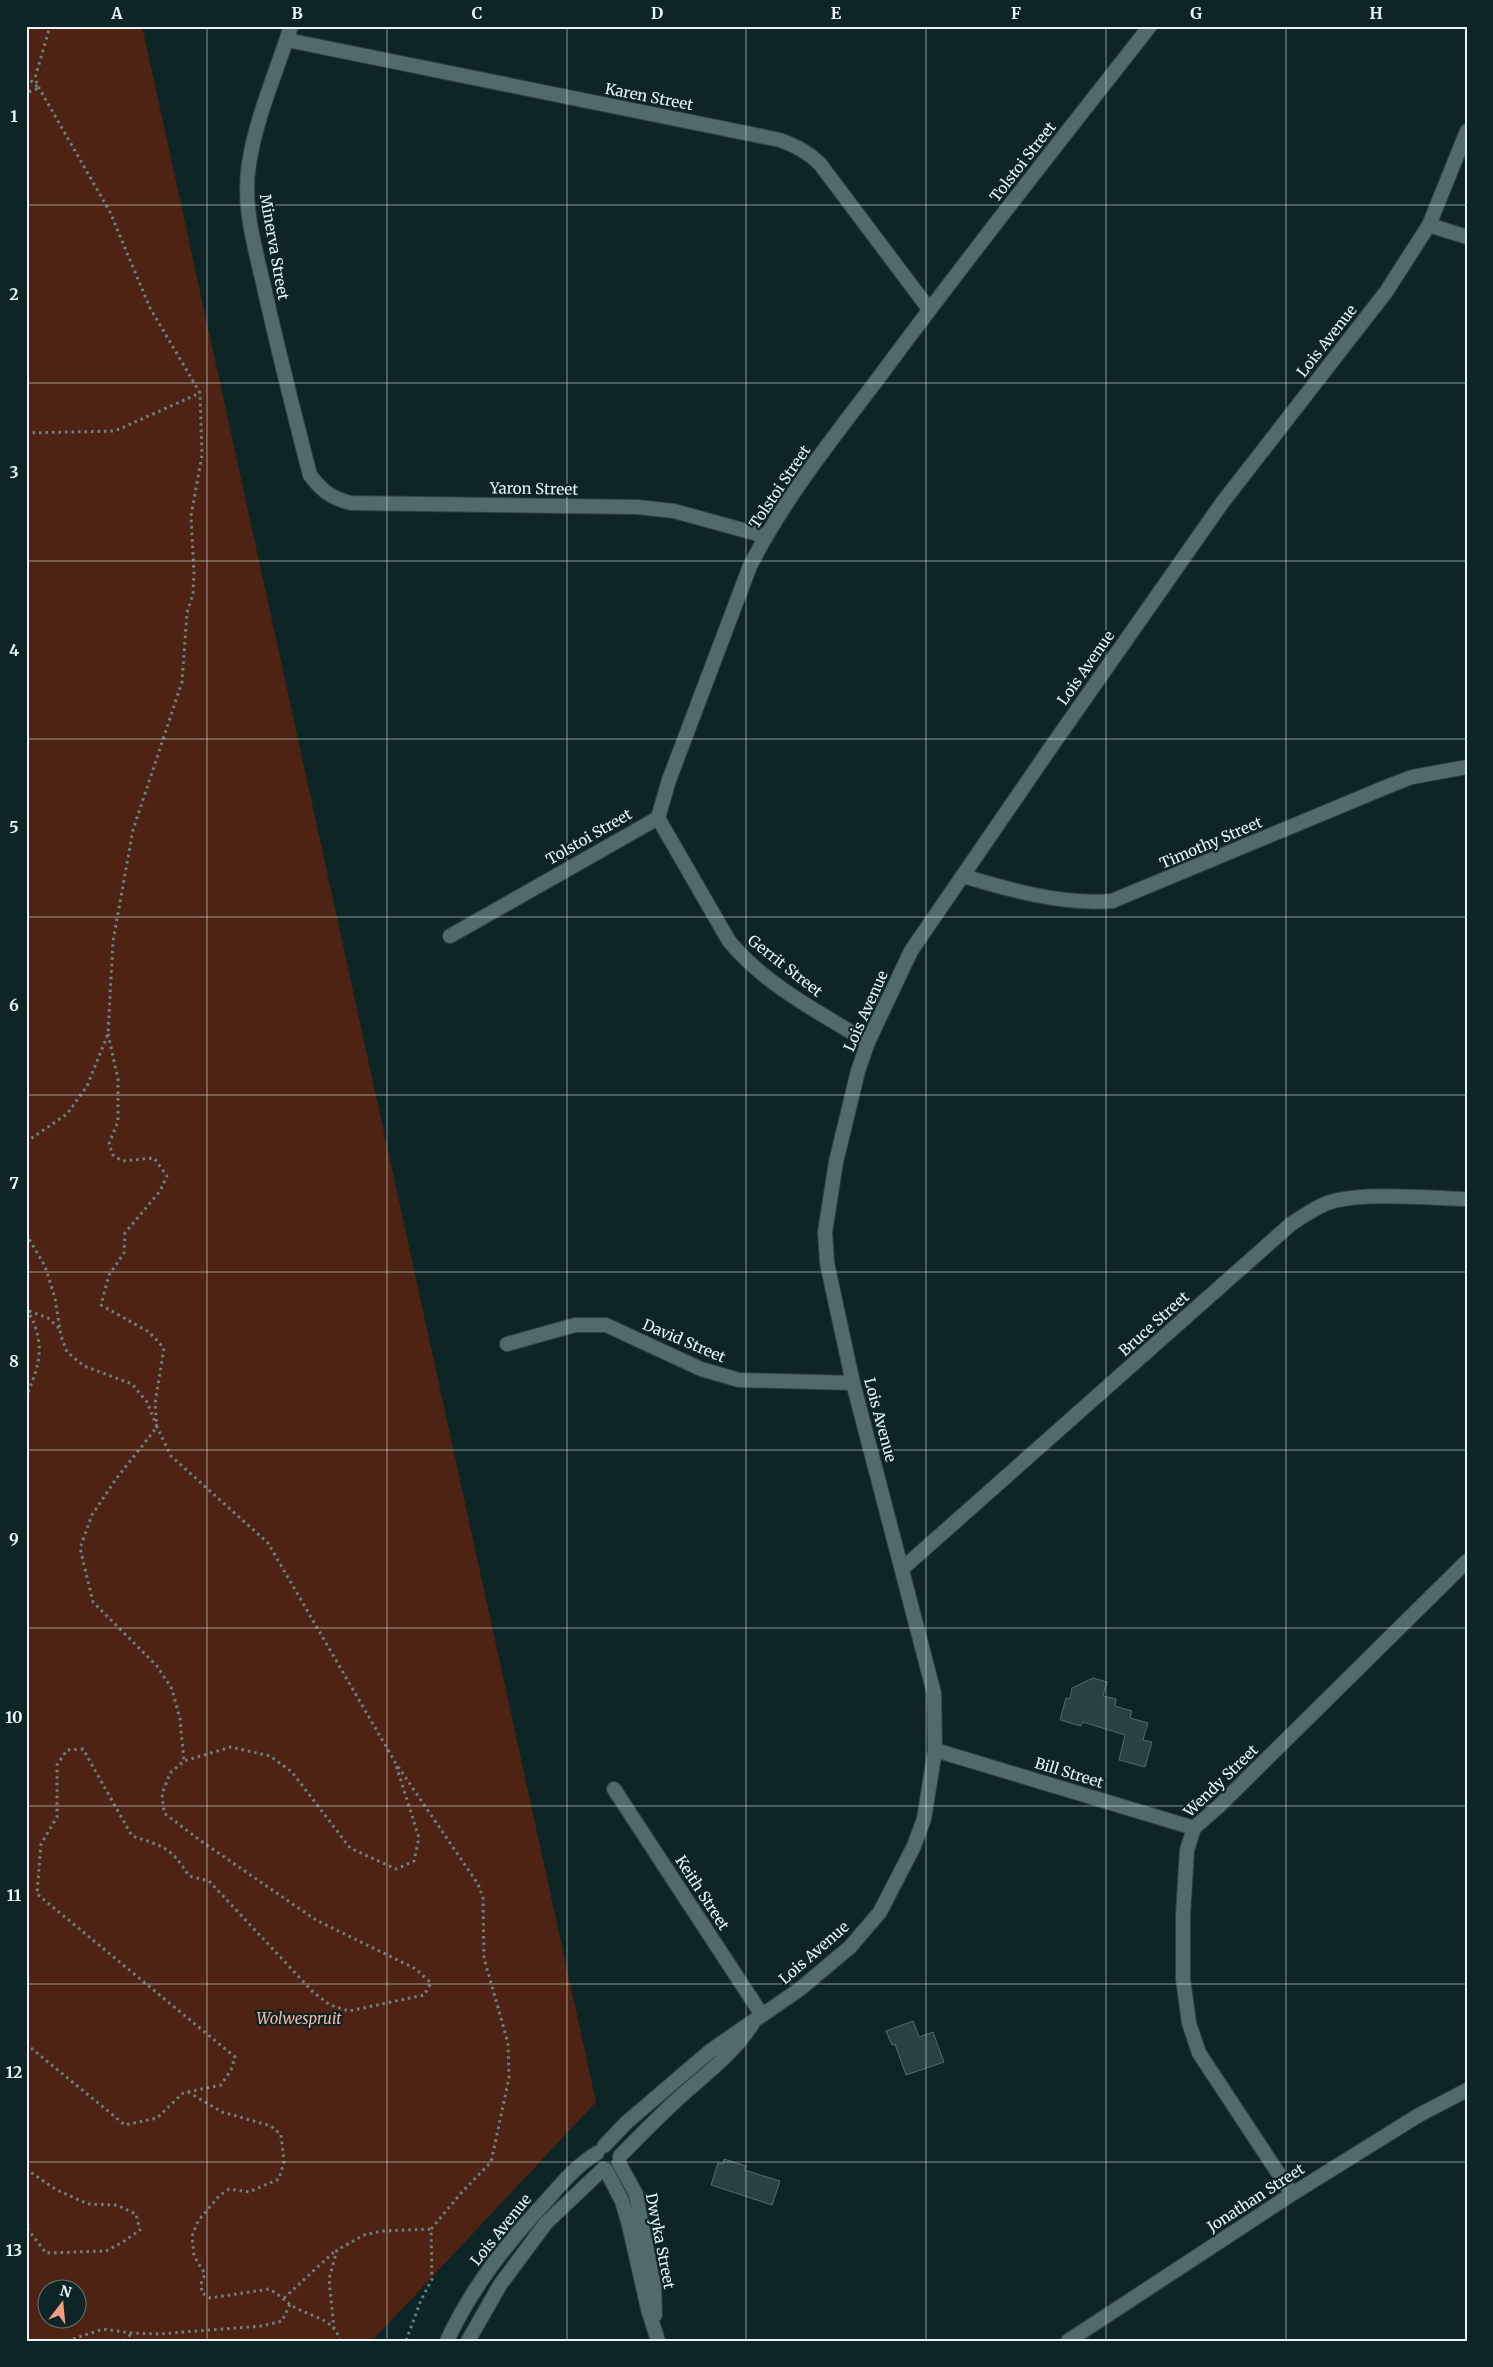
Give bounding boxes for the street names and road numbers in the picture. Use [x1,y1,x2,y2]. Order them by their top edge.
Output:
street label: Karen Street [603,79,695,114]
street label: Tolstoi Street [986,118,1060,205]
street label: Minerva Street [256,192,293,302]
street label: Lois Avenue [1292,301,1361,381]
street label: Tolstoi Street [745,441,814,532]
street label: Yaron Street [489,478,578,499]
street label: Lois Avenue [1053,627,1118,709]
street label: Tolstoi Street [542,804,635,869]
street label: Timothy Street [1157,812,1265,873]
street label: Gerrit Street [744,931,827,1001]
street label: Lois Avenue [839,967,892,1054]
street label: Bruce Street [1115,1287,1193,1360]
street label: David Street [640,1315,729,1367]
street label: Lois Avenue [860,1376,901,1464]
street label: Wendy Street [1179,1740,1262,1822]
street label: Bill Street [1033,1753,1106,1792]
street label: Keith Street [671,1852,734,1934]
street label: Lois Avenue [775,1917,853,1988]
street label: Jonathan Street [1203,2159,1308,2237]
street label: Lois Avenue [466,2190,535,2269]
street label: Dwyka Street [642,2191,679,2291]

